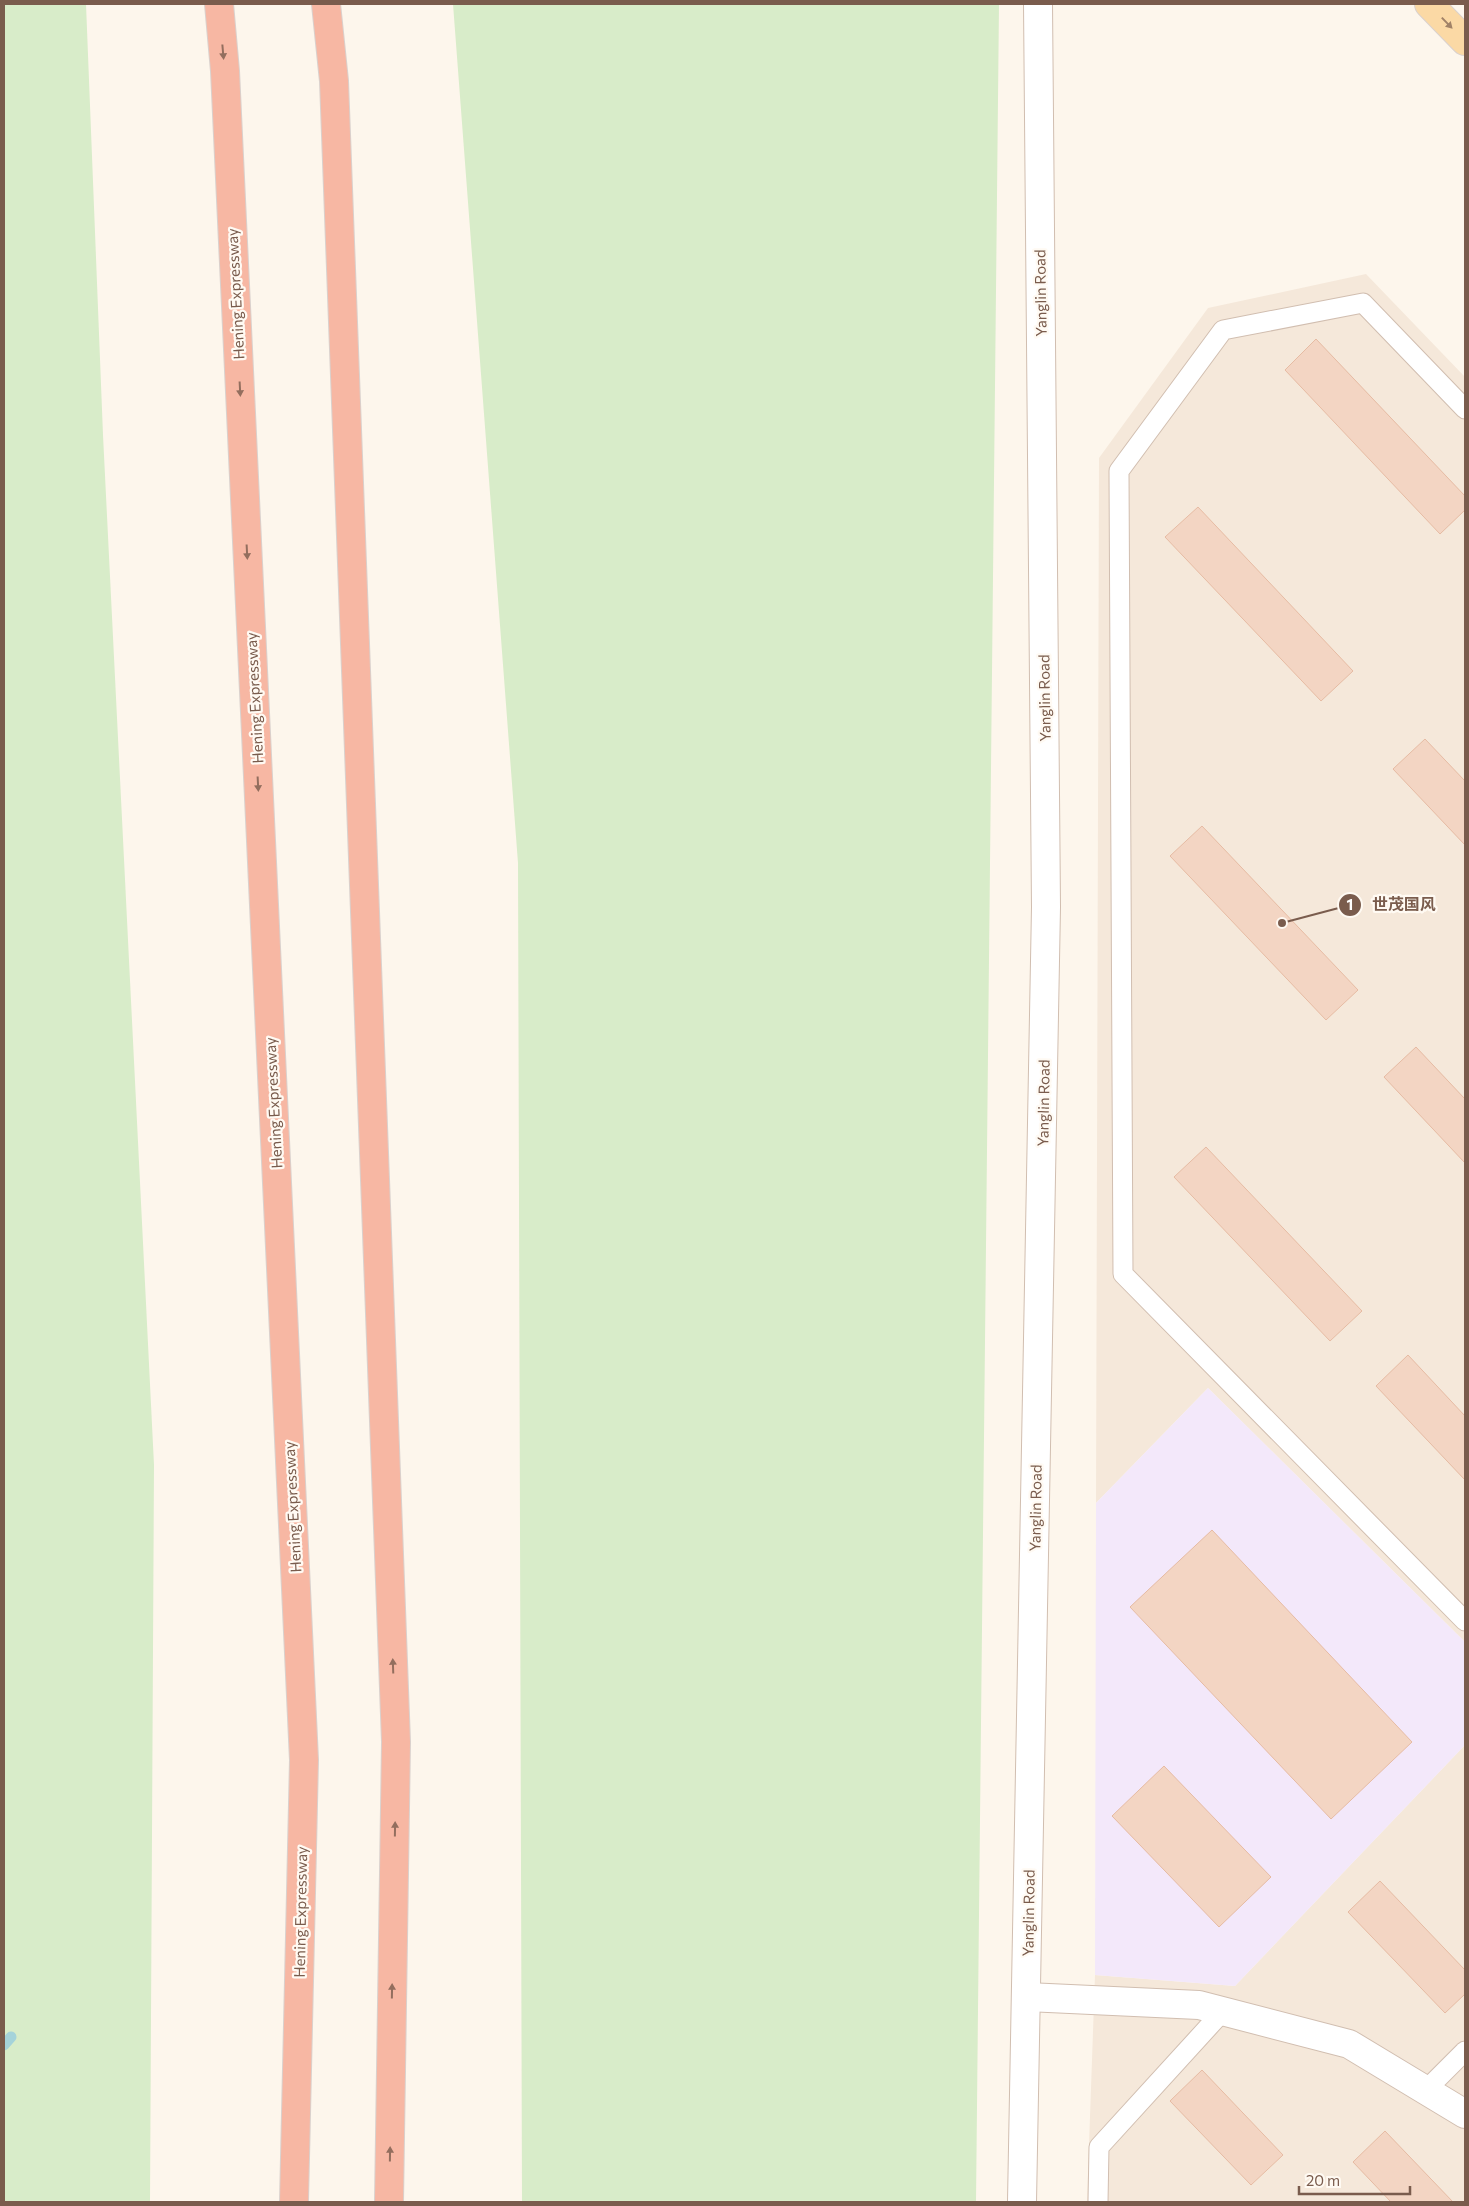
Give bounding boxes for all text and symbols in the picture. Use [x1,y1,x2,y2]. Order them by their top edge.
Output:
one-way arrow [1441,16,1453,28]
one-way arrow [219,45,227,61]
street label: Hening Expressway [223,228,247,360]
street label: Yanglin Road [1030,249,1050,337]
one-way arrow [236,382,244,398]
one-way arrow [244,544,252,560]
street label: Hening Expressway [242,632,266,764]
street label: Yanglin Road [1034,654,1054,742]
one-way arrow [255,776,263,792]
callout: 世茂国风 [1337,889,1446,920]
text: 世茂国风 [1372,894,1436,913]
text: 1 [1347,895,1353,913]
street label: Hening Expressway [261,1037,285,1169]
street label: Yanglin Road [1033,1059,1053,1147]
street label: Hening Expressway [280,1441,304,1573]
street label: Yanglin Road [1025,1464,1045,1552]
one-way arrow [389,1658,397,1674]
one-way arrow [391,1820,399,1836]
street label: Hening Expressway [290,1846,310,1978]
street label: Yanglin Road [1018,1869,1038,1957]
one-way arrow [388,1983,396,1999]
one-way arrow [386,2145,394,2161]
scale bar [1299,2164,1410,2196]
text: 20 m [1306,2171,1340,2189]

